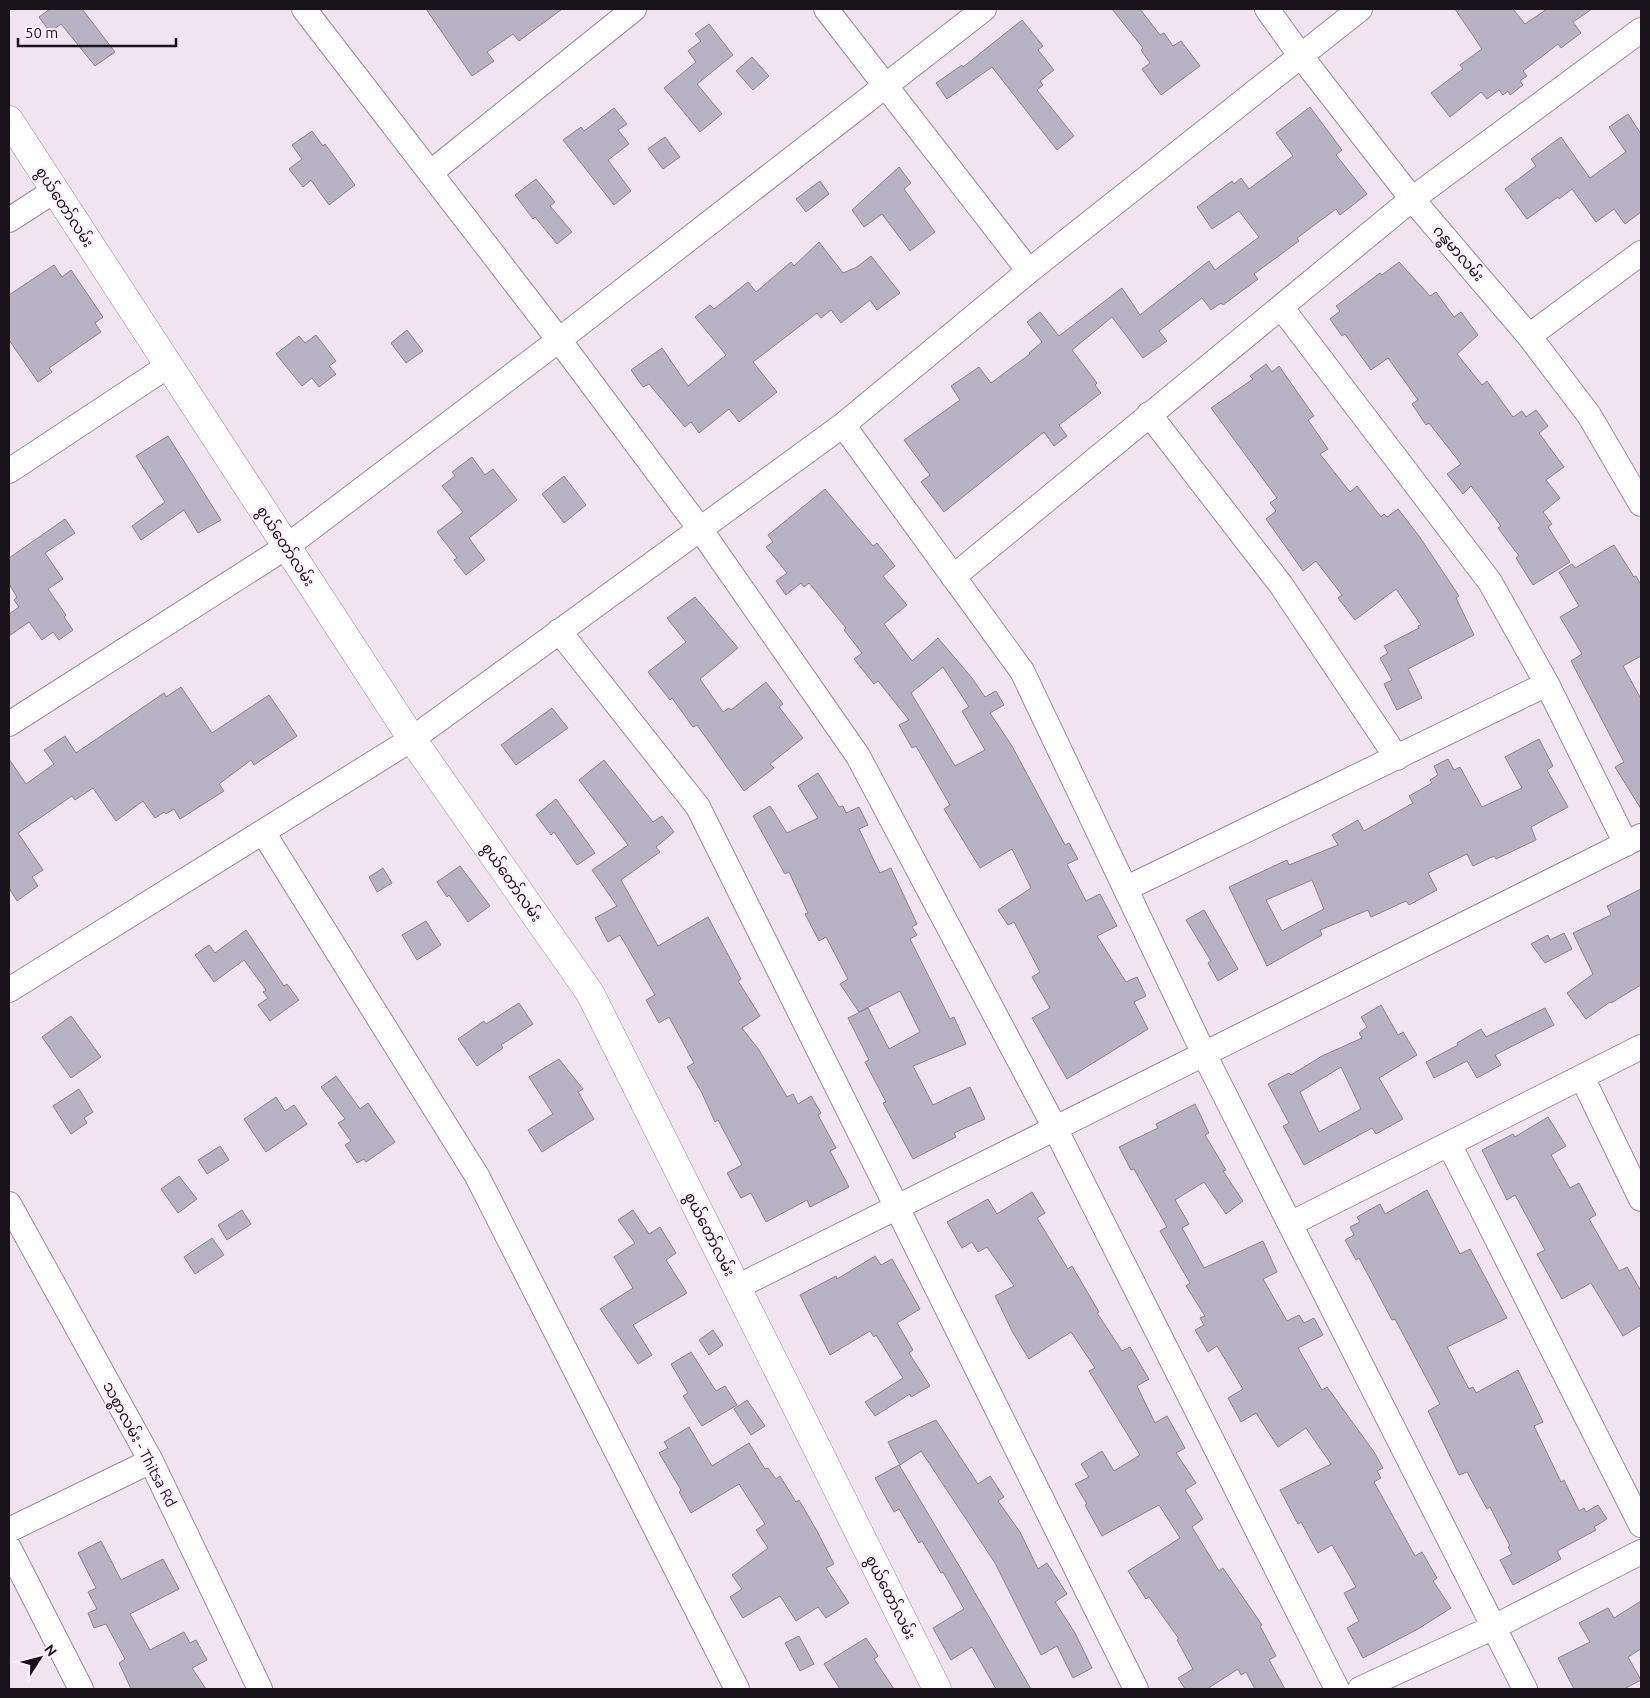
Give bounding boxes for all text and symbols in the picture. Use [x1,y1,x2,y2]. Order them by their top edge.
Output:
scale bar [18,15,175,47]
text: 50 m [25,24,58,41]
street label: စွယ်တော်လမ်း [30,163,98,252]
street label: ဂန္ဓမာလမ်း [1427,221,1489,287]
street label: စွယ်တော်လမ်း [251,502,319,591]
street label: စွယ်တော်လမ်း [476,839,546,926]
street label: စွယ်တော်လမ်း [679,1189,739,1280]
street label: သစ္စာလမ်း - Thitsa Rd [96,1378,181,1512]
street label: စွယ်တော်လမ်း [860,1552,920,1643]
north arrow [15,1633,65,1683]
text: N [41,1641,60,1659]

